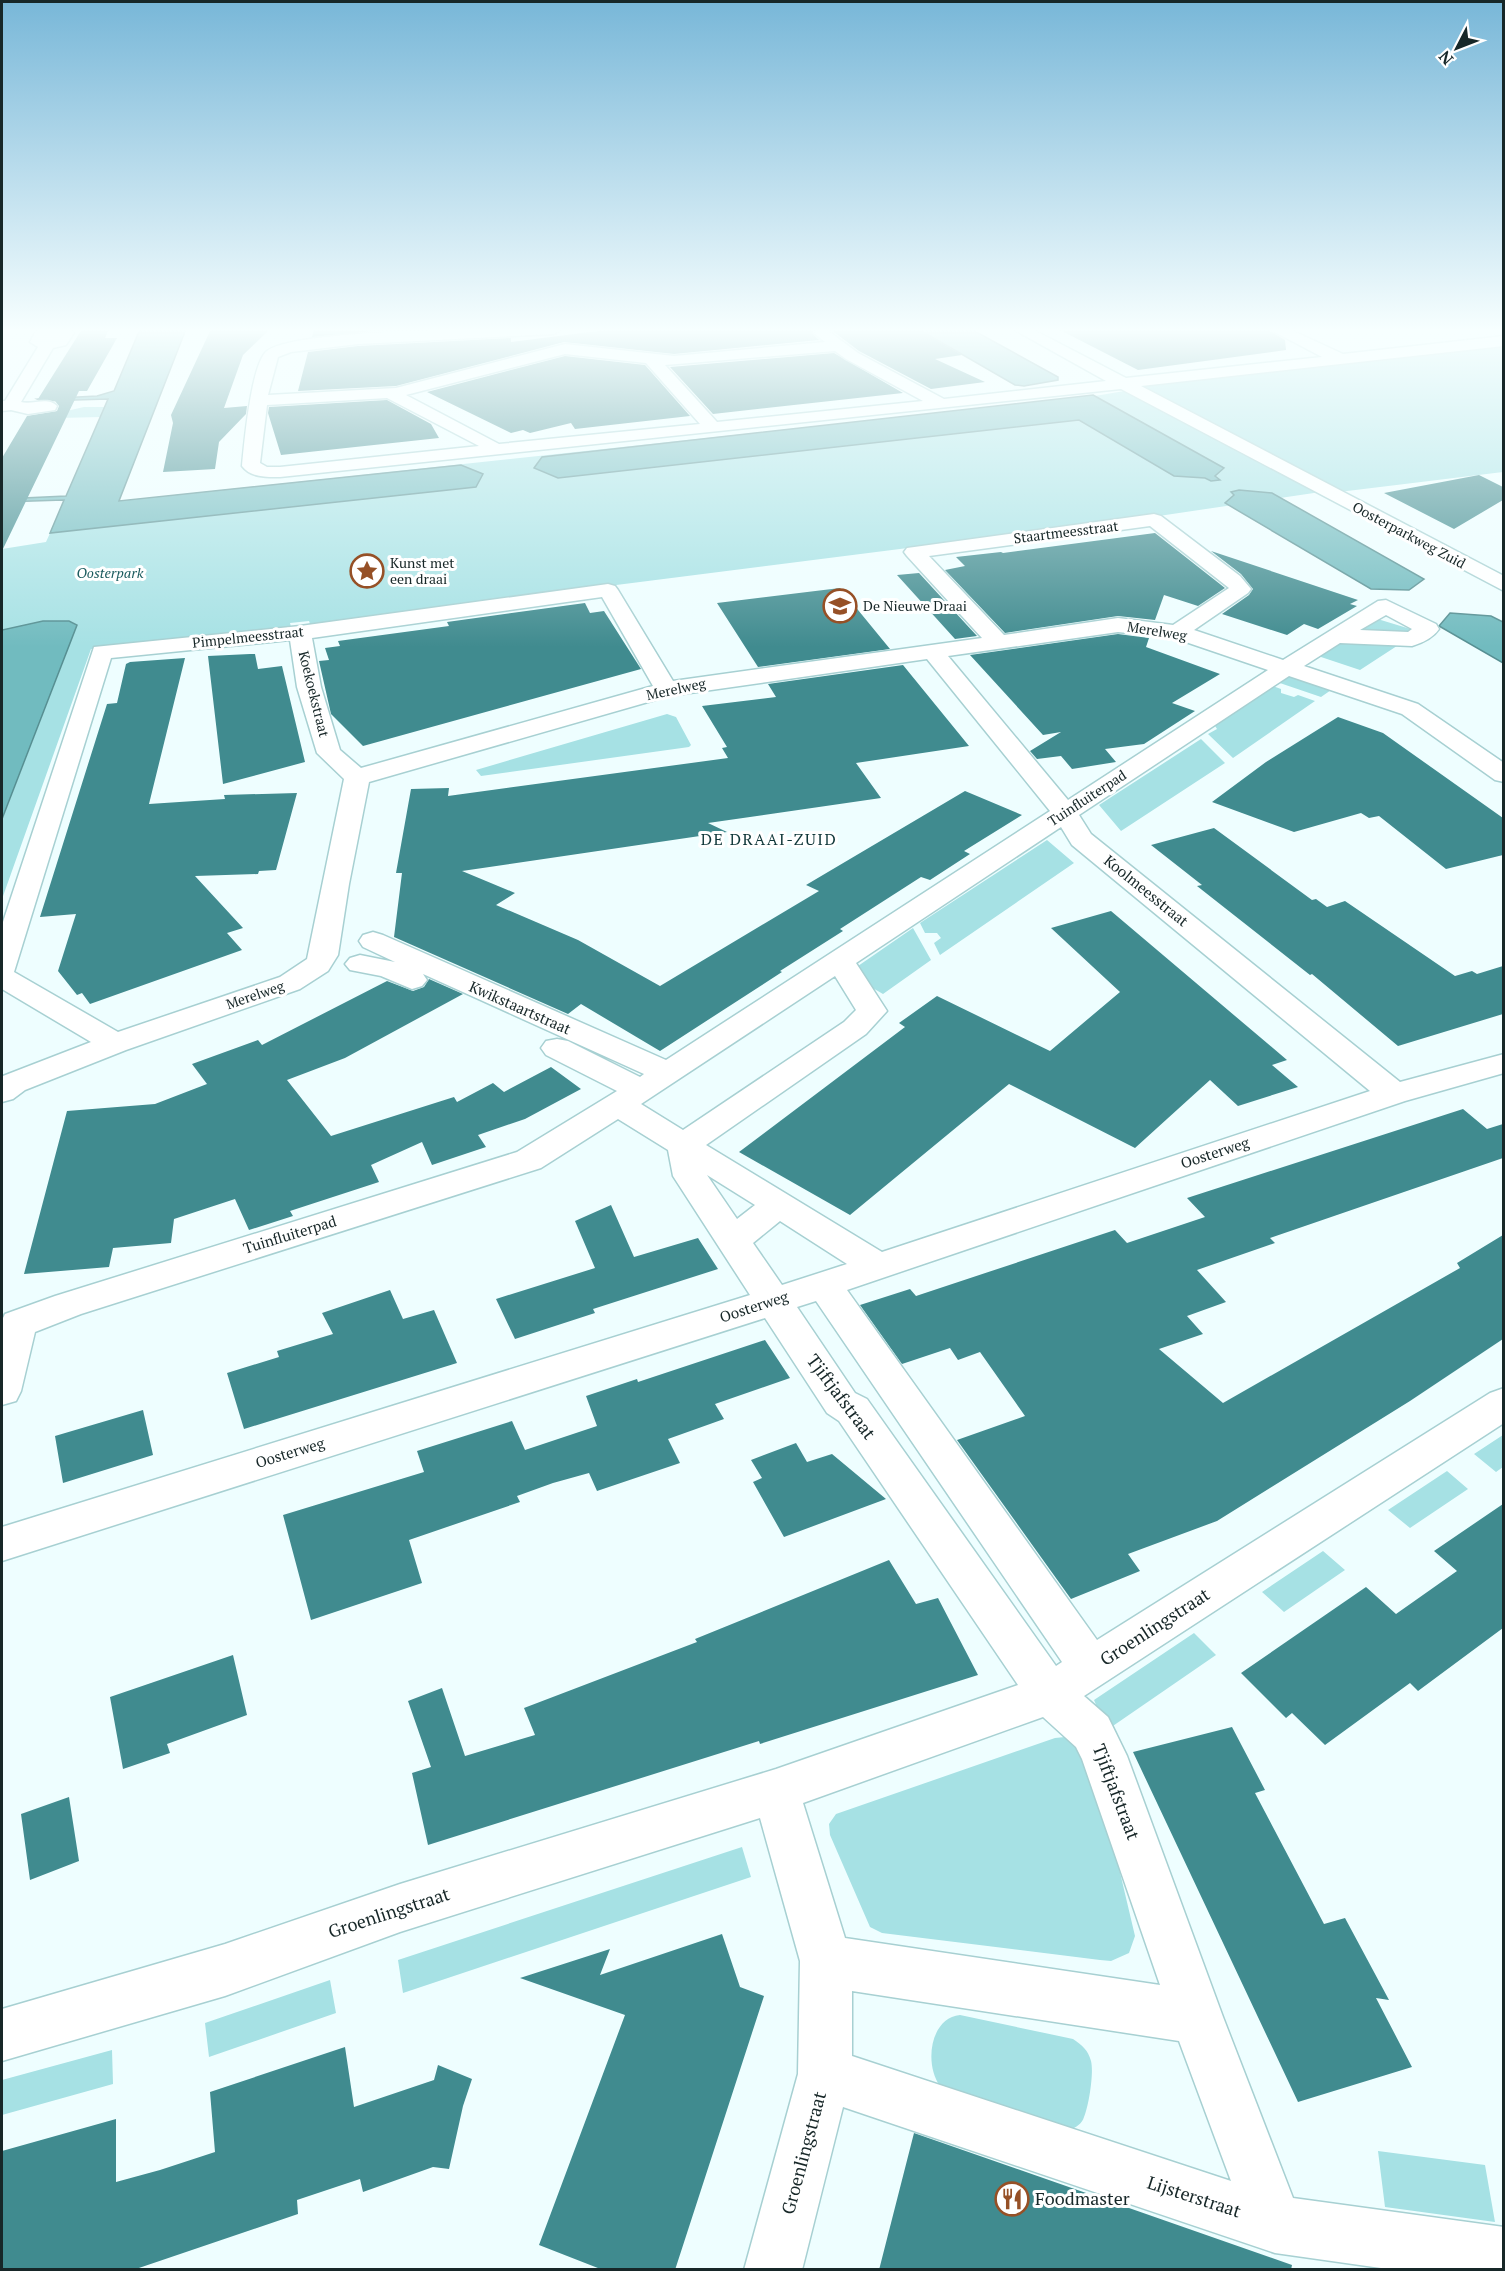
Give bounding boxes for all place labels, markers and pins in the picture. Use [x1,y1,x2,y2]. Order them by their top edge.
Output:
place icon: Kunst met een draai [349,553,385,589]
place label: Kunst met een draai [390,553,455,588]
school or university icon: De Nieuwe Draai [822,588,858,624]
place label: De Nieuwe Draai [863,596,967,615]
restaurant icon: Foodmaster [994,2181,1030,2217]
place label: Foodmaster [1035,2186,1130,2210]

